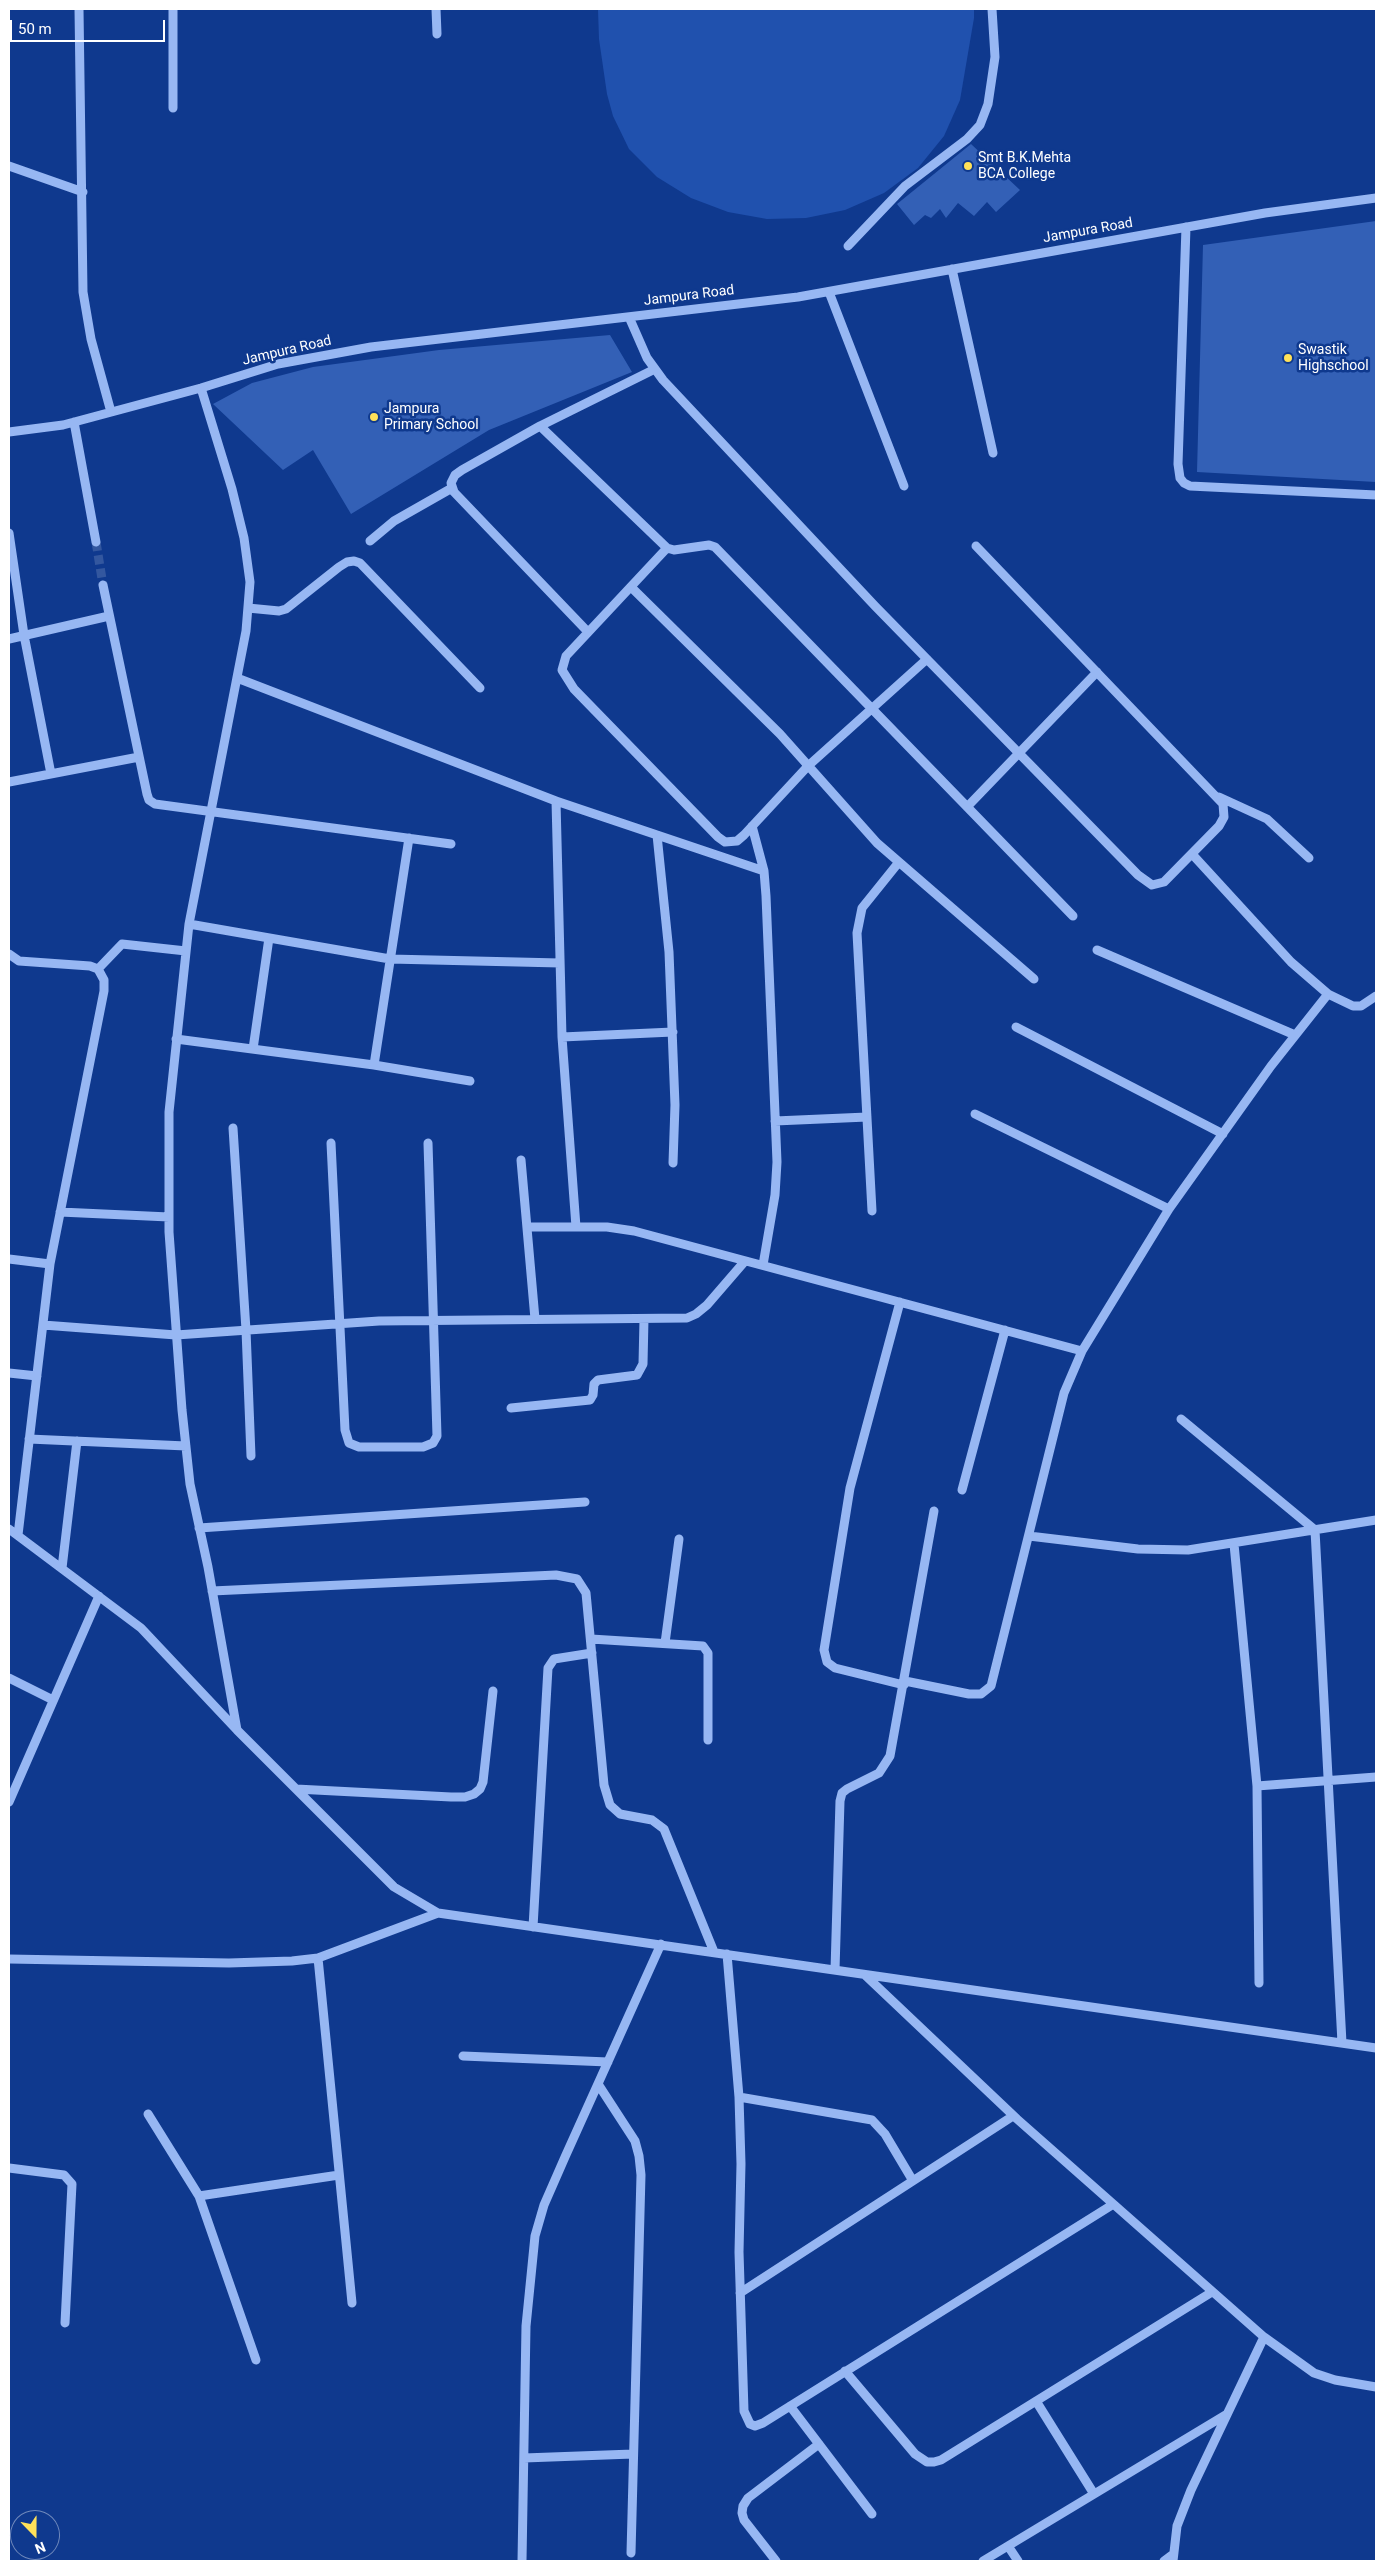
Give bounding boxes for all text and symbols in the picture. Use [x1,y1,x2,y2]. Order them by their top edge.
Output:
scale bar [12,10,168,42]
text: 50 m [18,20,52,38]
place label: Smt B.K.Mehta BCA College [978,150,1071,182]
marker: Smt B.K.Mehta BCA College [962,160,974,172]
street label: Jampura Road [1042,215,1134,247]
street label: Jampura Road [643,282,735,310]
street label: Jampura Road [241,333,333,369]
place label: Swastik Highschool [1298,342,1369,374]
marker: Swastik Highschool [1282,352,1294,364]
place label: Jampura Primary School [384,401,479,434]
marker: Jampura Primary School [368,411,380,423]
north arrow [10,2510,60,2560]
text: N [33,2539,48,2557]

